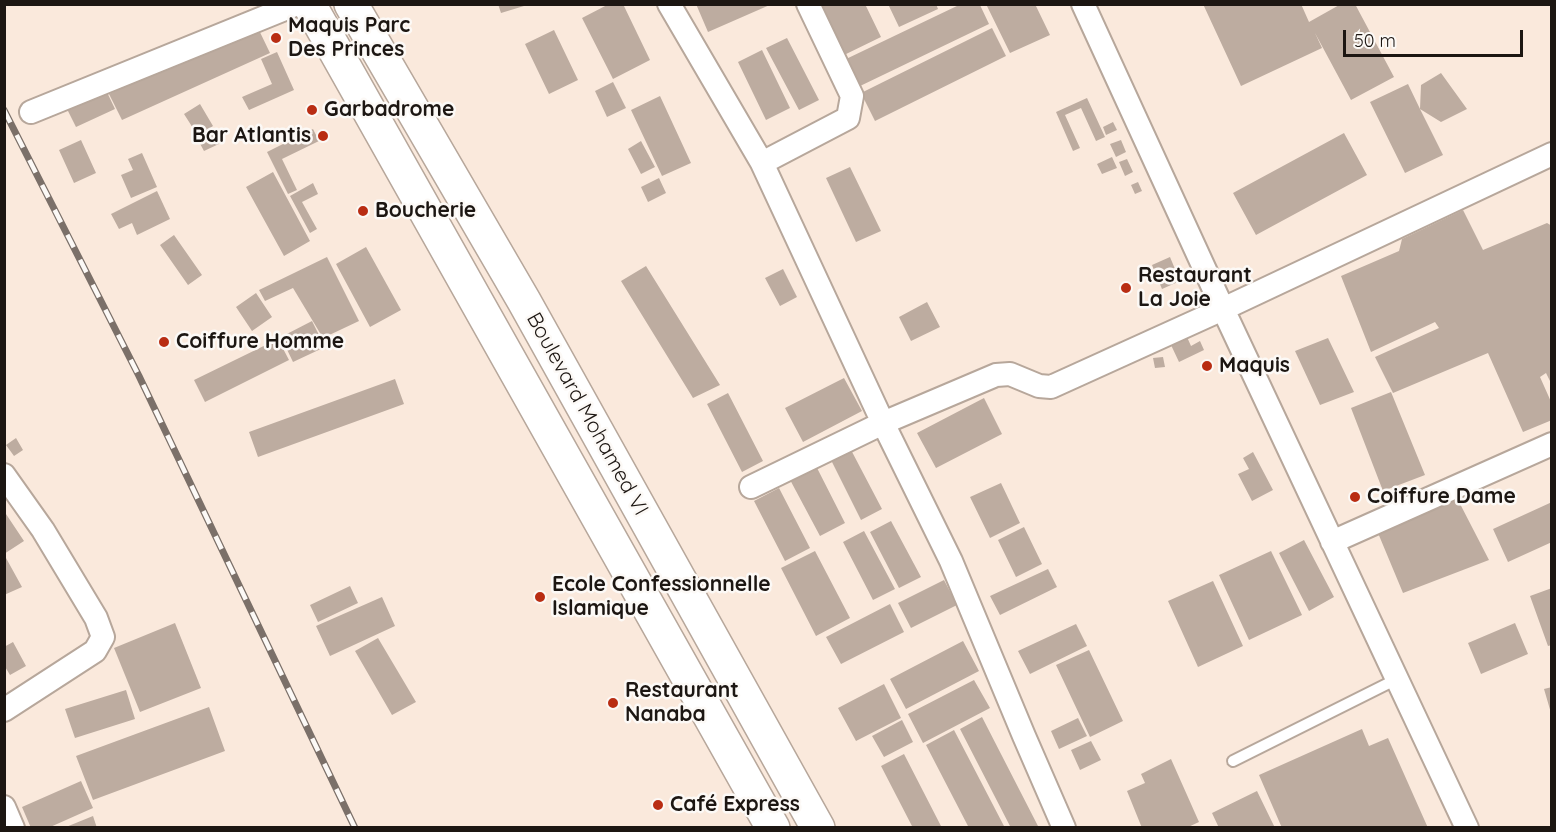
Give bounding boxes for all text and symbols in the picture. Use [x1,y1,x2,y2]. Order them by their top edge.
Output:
place label: Maquis Parc Des Princes [288,13,410,63]
scale bar [1346,18,1526,56]
text: 50 m [1354,29,1396,52]
marker: Maquis Parc Des Princes [269,31,283,45]
place label: Garbadrome [324,97,454,123]
marker: Garbadrome [305,103,319,117]
place label: Bar Atlantis [192,123,311,149]
marker: Bar Atlantis [316,129,330,143]
place label: Boucherie [375,198,476,224]
marker: Boucherie [356,204,370,218]
place label: Restaurant La Joie [1138,263,1252,313]
marker: Restaurant La Joie [1119,281,1133,295]
street label: Boulevard Mohamed VI [521,308,653,520]
place label: Coiffure Homme [176,329,344,355]
marker: Coiffure Homme [157,335,171,349]
place label: Maquis [1219,353,1290,379]
marker: Maquis [1200,359,1214,373]
place label: Coiffure Dame [1367,484,1516,510]
marker: Coiffure Dame [1348,490,1362,504]
place label: Ecole Confessionnelle Islamique [552,572,771,622]
marker: Ecole Confessionnelle Islamique [533,590,547,604]
place label: Restaurant Nanaba [625,678,739,728]
marker: Restaurant Nanaba [606,696,620,710]
place label: Café Express [670,792,800,818]
marker: Café Express [651,798,665,812]

